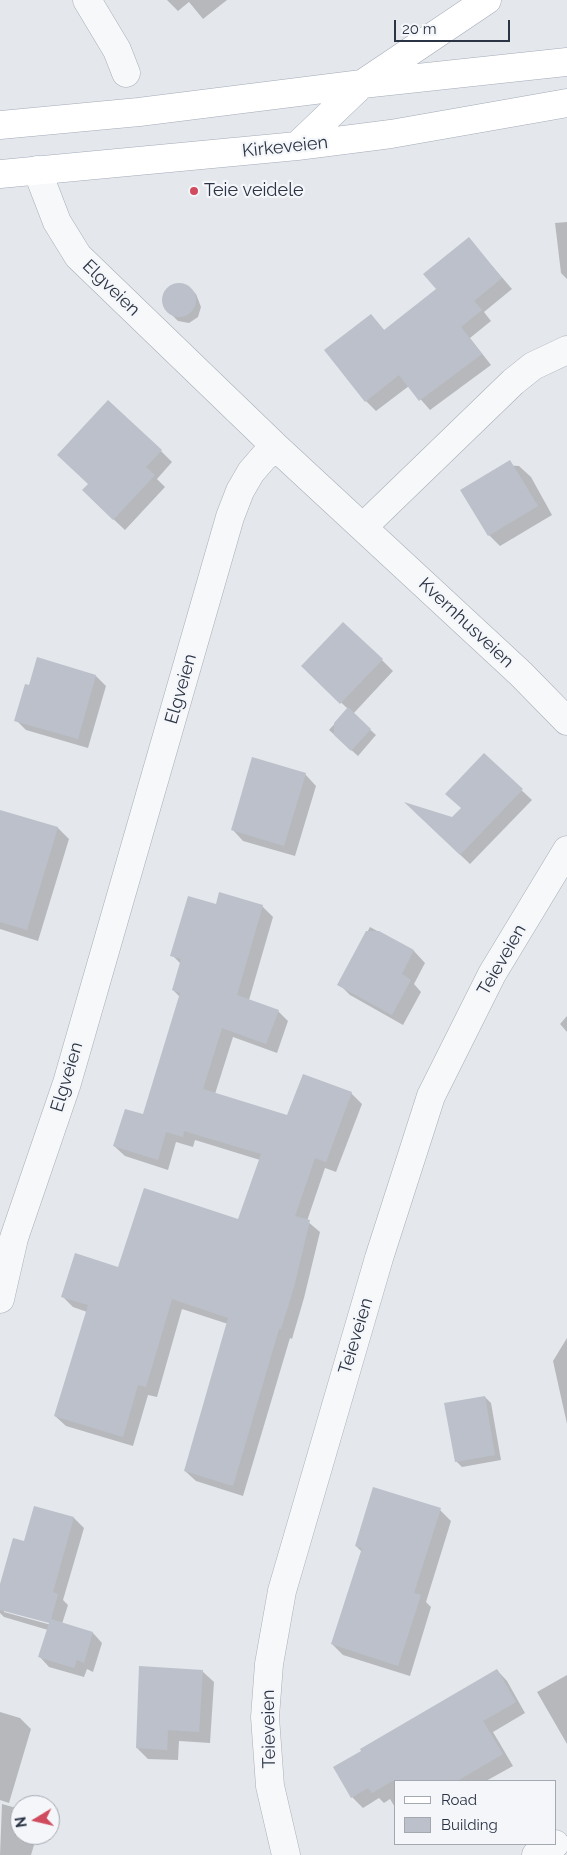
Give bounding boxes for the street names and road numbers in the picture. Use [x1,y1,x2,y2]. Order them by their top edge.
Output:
street label: Kirkeveien [241,132,329,162]
street label: Elgveien [78,255,144,321]
street label: Kvernhusveien [414,573,518,673]
street label: Elgveien [161,652,201,726]
street label: Teieveien [473,921,531,999]
street label: Elgveien [46,1040,88,1114]
street label: Teieveien [334,1295,378,1377]
street label: Teieveien [258,1690,280,1768]

